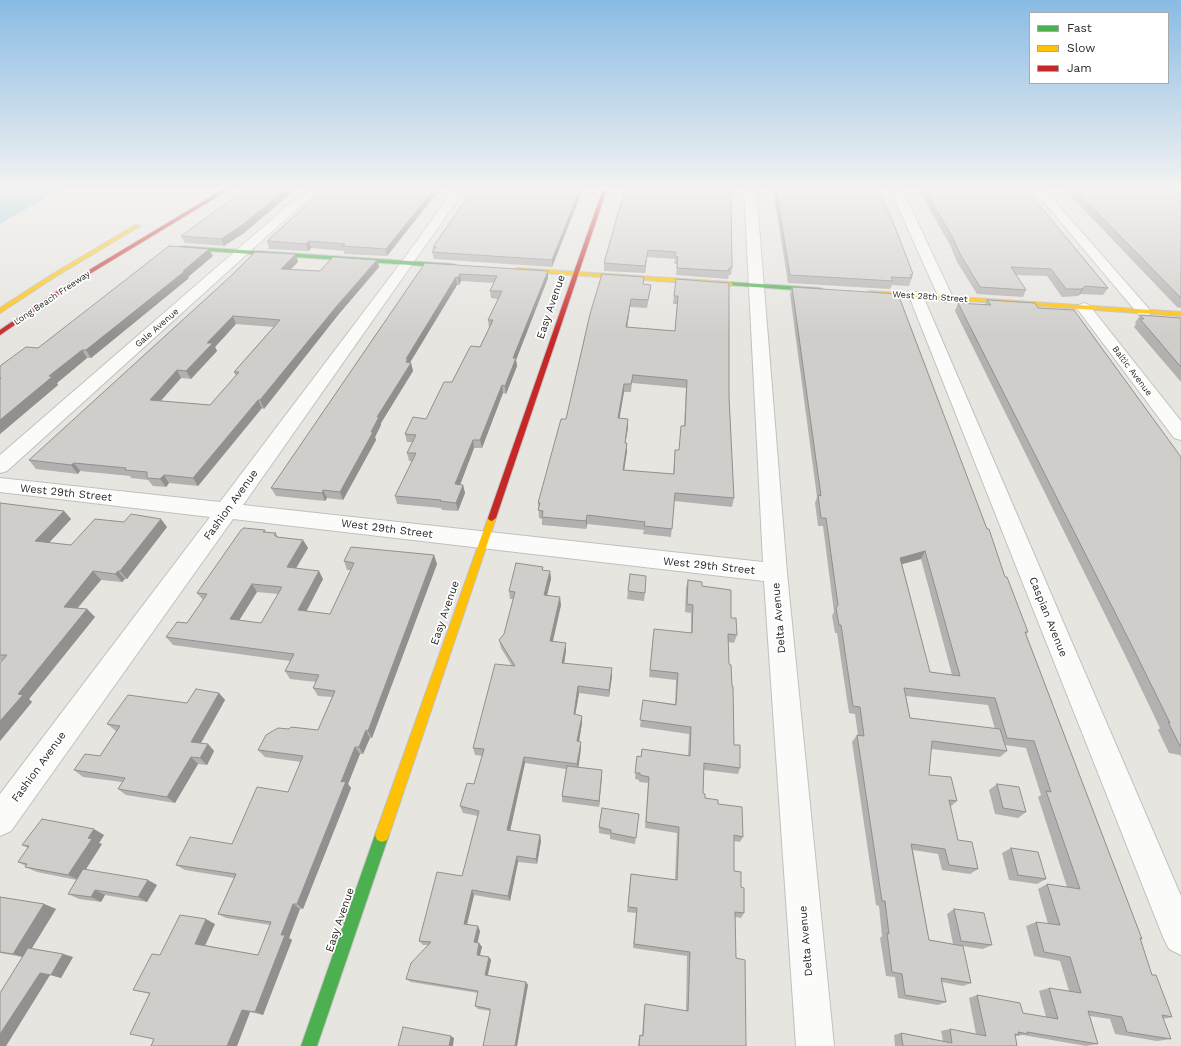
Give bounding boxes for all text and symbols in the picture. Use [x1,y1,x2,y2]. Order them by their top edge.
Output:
legend [1029,12,1169,84]
text: Fast [1067,21,1092,35]
text: Slow [1067,41,1095,55]
text: Jam [1067,61,1092,75]
street label: Long Beach Freeway [12,268,92,328]
street label: Easy Avenue [534,273,568,341]
street label: West 28th Street [892,289,968,305]
street label: Gale Avenue [133,306,181,350]
street label: Baltic Avenue [1110,344,1154,398]
street label: Fashion Avenue [201,467,261,543]
street label: West 29th Street [19,482,113,504]
street label: West 29th Street [340,517,434,541]
street label: West 29th Street [662,555,756,577]
street label: Caspian Avenue [1026,575,1070,659]
street label: Easy Avenue [428,579,462,647]
street label: Delta Avenue [769,582,789,654]
street label: Fashion Avenue [9,729,69,805]
street label: Easy Avenue [323,886,357,954]
street label: Delta Avenue [796,905,816,977]

